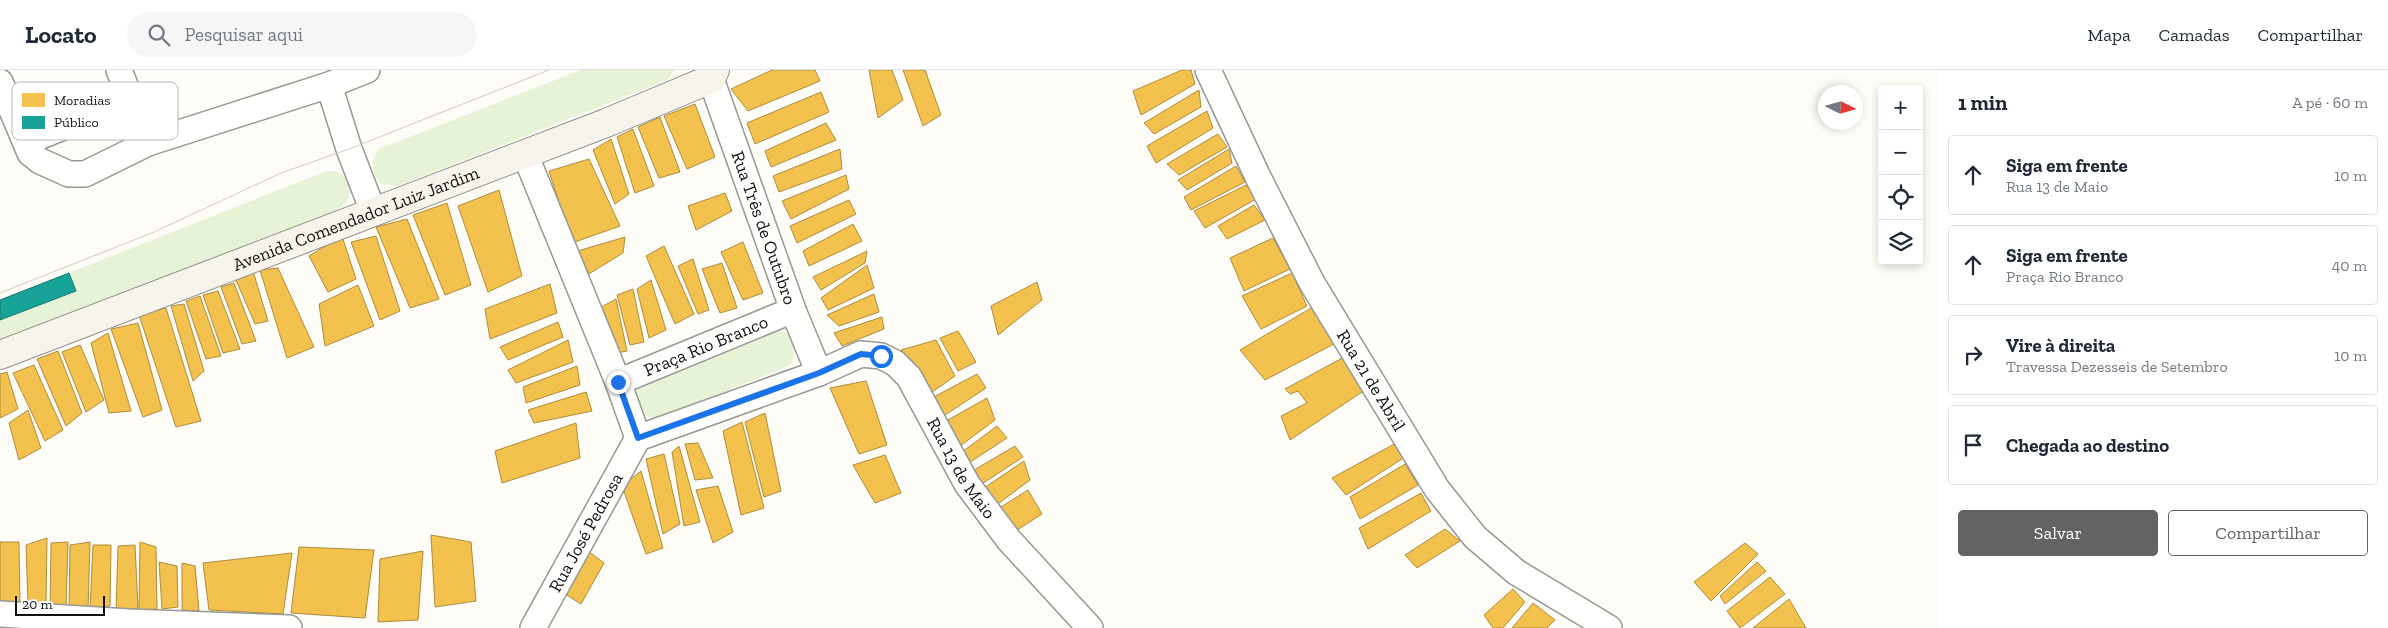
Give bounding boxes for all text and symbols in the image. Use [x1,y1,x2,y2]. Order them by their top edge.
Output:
search box [127,12,477,57]
text: Locato [25,20,97,49]
icon: search [145,21,173,49]
text: Pesquisar aqui [185,23,303,46]
text: Mapa [2088,24,2131,46]
text: Camadas [2159,24,2230,46]
text: Compartilhar [2258,24,2363,46]
legend [12,82,178,140]
north arrow [1818,85,1863,130]
map controls [1878,85,1923,265]
button: + [1878,85,1923,130]
text: 1 min [1958,90,2008,115]
text: Moradias [54,92,110,109]
text: A pé · 60 m [2292,93,2368,112]
text: Público [54,114,99,131]
button: − [1878,130,1923,175]
street label: Rua Três de Outubro [726,148,801,308]
text: Siga em frente [2006,154,2128,177]
icon: ahead [1959,161,1987,189]
street label: Avenida Comendador Luiz Jardim [230,162,482,276]
text: 10 m [2334,166,2367,185]
button: locate [1878,175,1923,220]
text: Rua 13 de Maio [2006,177,2108,196]
button: layers [1878,220,1923,265]
text: Siga em frente [2006,244,2128,267]
icon: ahead [1959,251,1987,279]
text: 40 m [2332,256,2367,275]
text: Praça Rio Branco [2006,267,2123,286]
street label: Praça Rio Branco [641,311,771,381]
street label: Rua 21 de Abril [1332,326,1410,435]
text: Vire à direita [2006,334,2115,357]
icon: right [1959,341,1987,369]
route start [870,345,893,368]
text: 10 m [2334,346,2367,365]
text: Travessa Dezesseis de Setembro [2006,357,2228,376]
route end [607,371,630,394]
street label: Rua 13 de Maio [922,414,1000,523]
icon: arrive [1959,431,1987,459]
text: Chegada ao destino [2006,434,2169,457]
street label: Rua José Pedrosa [544,469,628,596]
button: Salvar [1958,510,2158,556]
button: Compartilhar [2168,510,2368,556]
scale bar [15,593,105,616]
text: 20 m [22,596,53,613]

